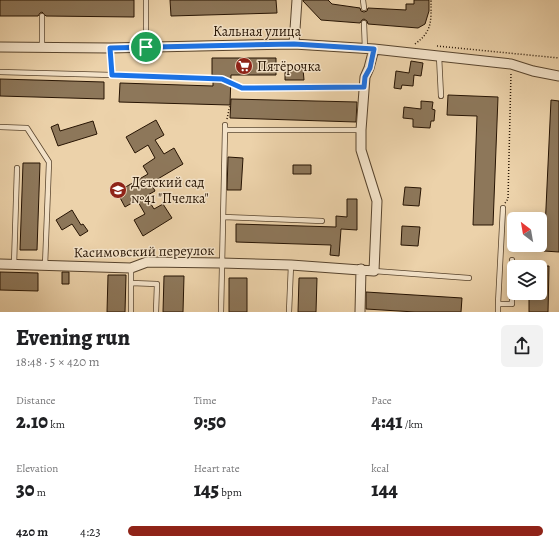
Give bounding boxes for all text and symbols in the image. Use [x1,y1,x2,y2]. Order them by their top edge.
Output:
street label: Кальная улица [213,22,302,41]
pin [129,30,163,64]
icon: arrive [135,36,157,58]
supermarket icon: Пятёрочка [234,56,254,76]
place label: Пятёрочка [257,57,321,76]
place label: Детский сад №41 "Пчелка" [131,173,209,208]
school or university icon: Детский сад №41 "Пчелка" [108,180,128,200]
north arrow [507,212,547,252]
map controls [507,212,547,300]
street label: Касимовский переулок [73,241,215,262]
button: layers [507,260,547,300]
text: Evening run [16,323,130,353]
button: share [501,325,543,367]
text: 18:48 · 5 × 420 m [16,353,99,370]
text: Distance [16,393,55,408]
text: Time [194,393,217,408]
text: Pace [371,393,392,408]
text: 2.10 [16,408,48,435]
text: 9:50 [194,408,226,435]
text: 4:41 [371,408,403,435]
text: km [48,417,65,432]
text: /km [403,417,423,432]
text: Elevation [16,461,58,476]
text: Heart rate [194,461,240,476]
text: kcal [371,461,389,476]
text: 30 [16,476,35,503]
text: 145 [194,476,219,503]
text: 144 [371,476,398,503]
text: m [35,485,46,500]
text: bpm [219,485,242,500]
text: 420 m [16,523,48,540]
text: 4:23 [80,523,101,540]

